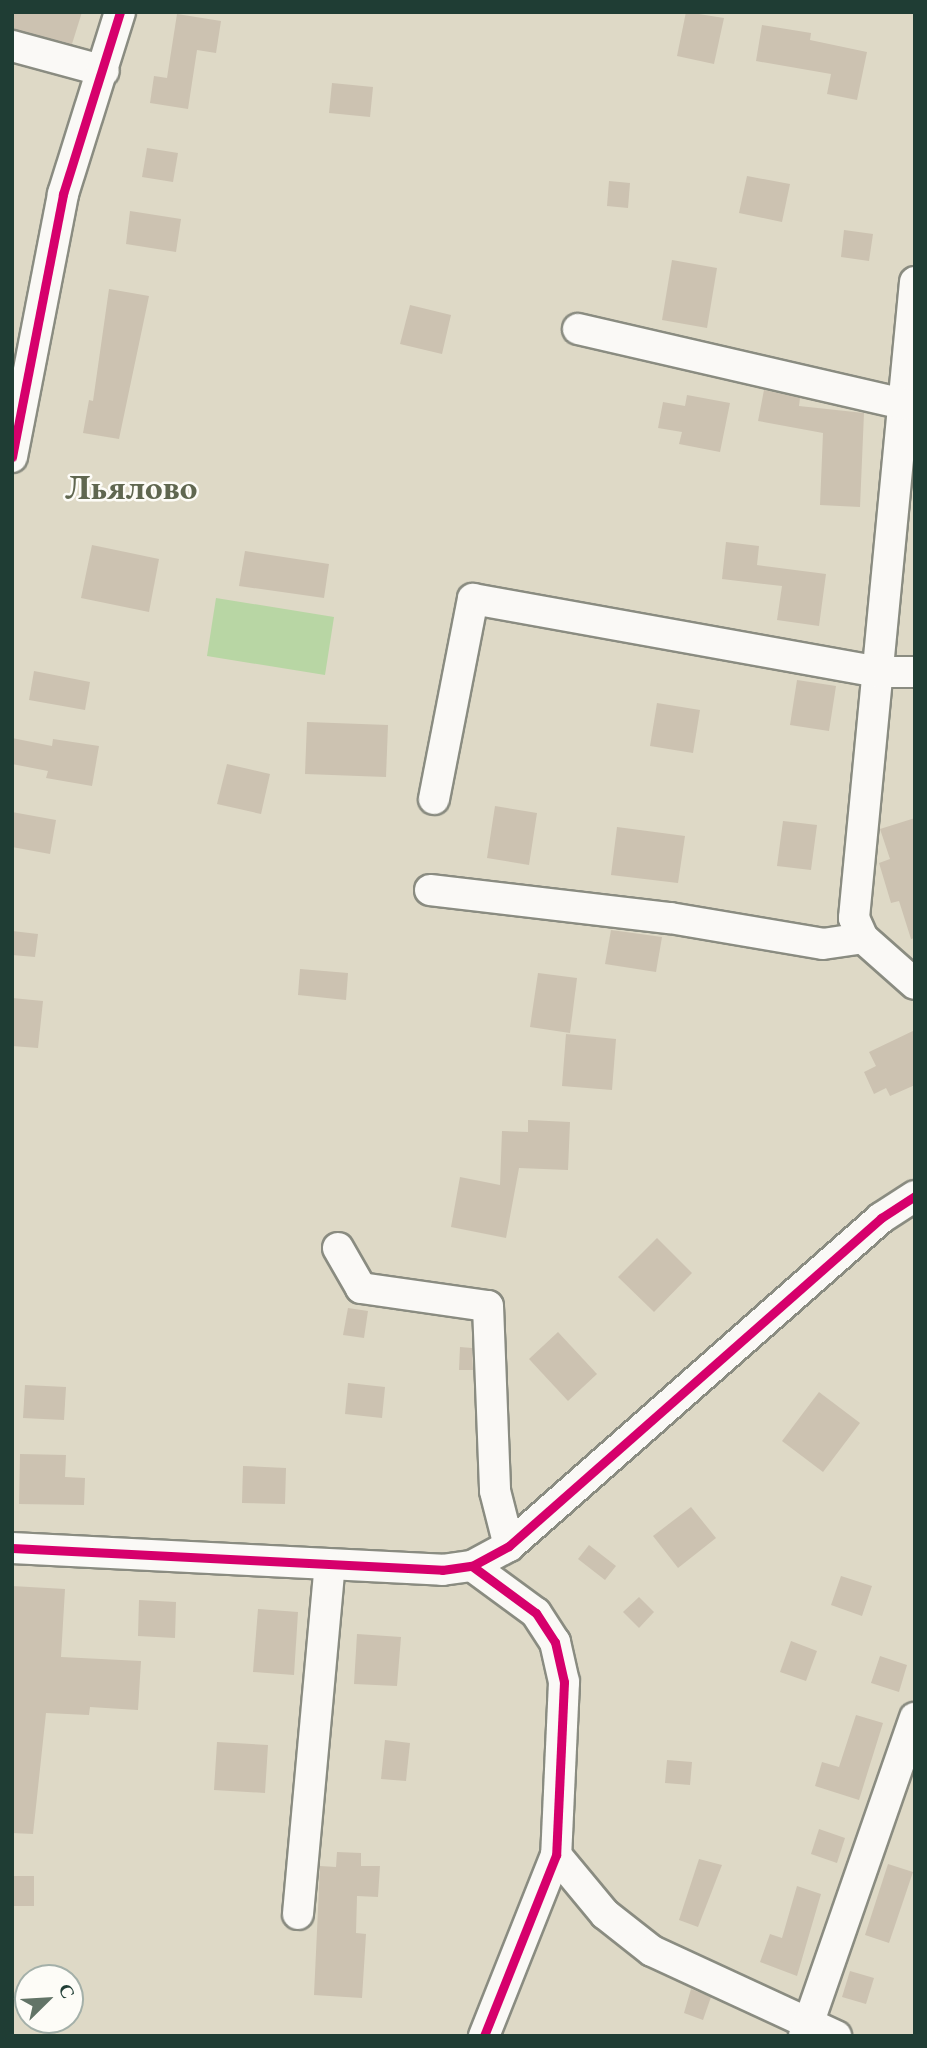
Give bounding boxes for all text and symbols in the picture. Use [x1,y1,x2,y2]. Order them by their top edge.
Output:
district label: Льялово [65,466,197,508]
north arrow [14,1964,84,2034]
text: С [53,1980,81,2002]

